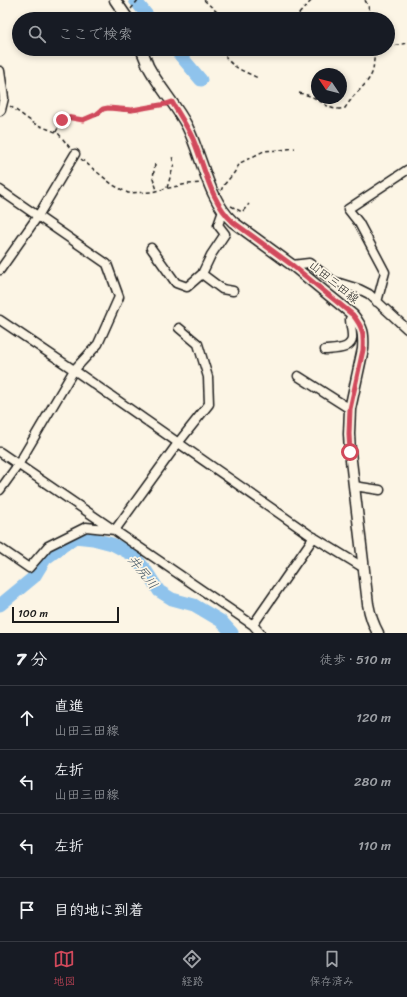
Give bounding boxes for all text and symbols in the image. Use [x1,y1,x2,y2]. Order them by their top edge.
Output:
search box [12,12,395,56]
text: ここで検索 [58,21,133,47]
icon: search [26,23,48,45]
north arrow [311,68,347,104]
route end [53,111,71,129]
street label: 山田三田線 [304,255,364,309]
route start [341,443,359,461]
water label: 井尻川 [122,550,164,594]
text: 100 m [18,604,48,623]
scale bar [12,605,119,624]
text: 7 分 [16,644,47,674]
text: 徒歩 · 510 m [320,648,391,671]
text: 直進 [54,693,84,719]
text: 120 m [356,706,391,729]
icon: ahead [16,707,38,729]
text: 山田三田線 [54,719,119,742]
text: 左折 [54,757,84,783]
text: 280 m [354,770,391,793]
icon: left [16,771,38,793]
text: 山田三田線 [54,783,119,806]
text: 左折 [54,833,84,859]
text: 110 m [358,834,391,857]
icon: left [16,835,38,857]
text: 目的地に到着 [54,897,144,923]
icon: arrive [16,899,38,921]
tab: 地図 [53,948,75,991]
tab: 経路 [181,948,203,991]
tab: 保存済み [310,948,354,991]

